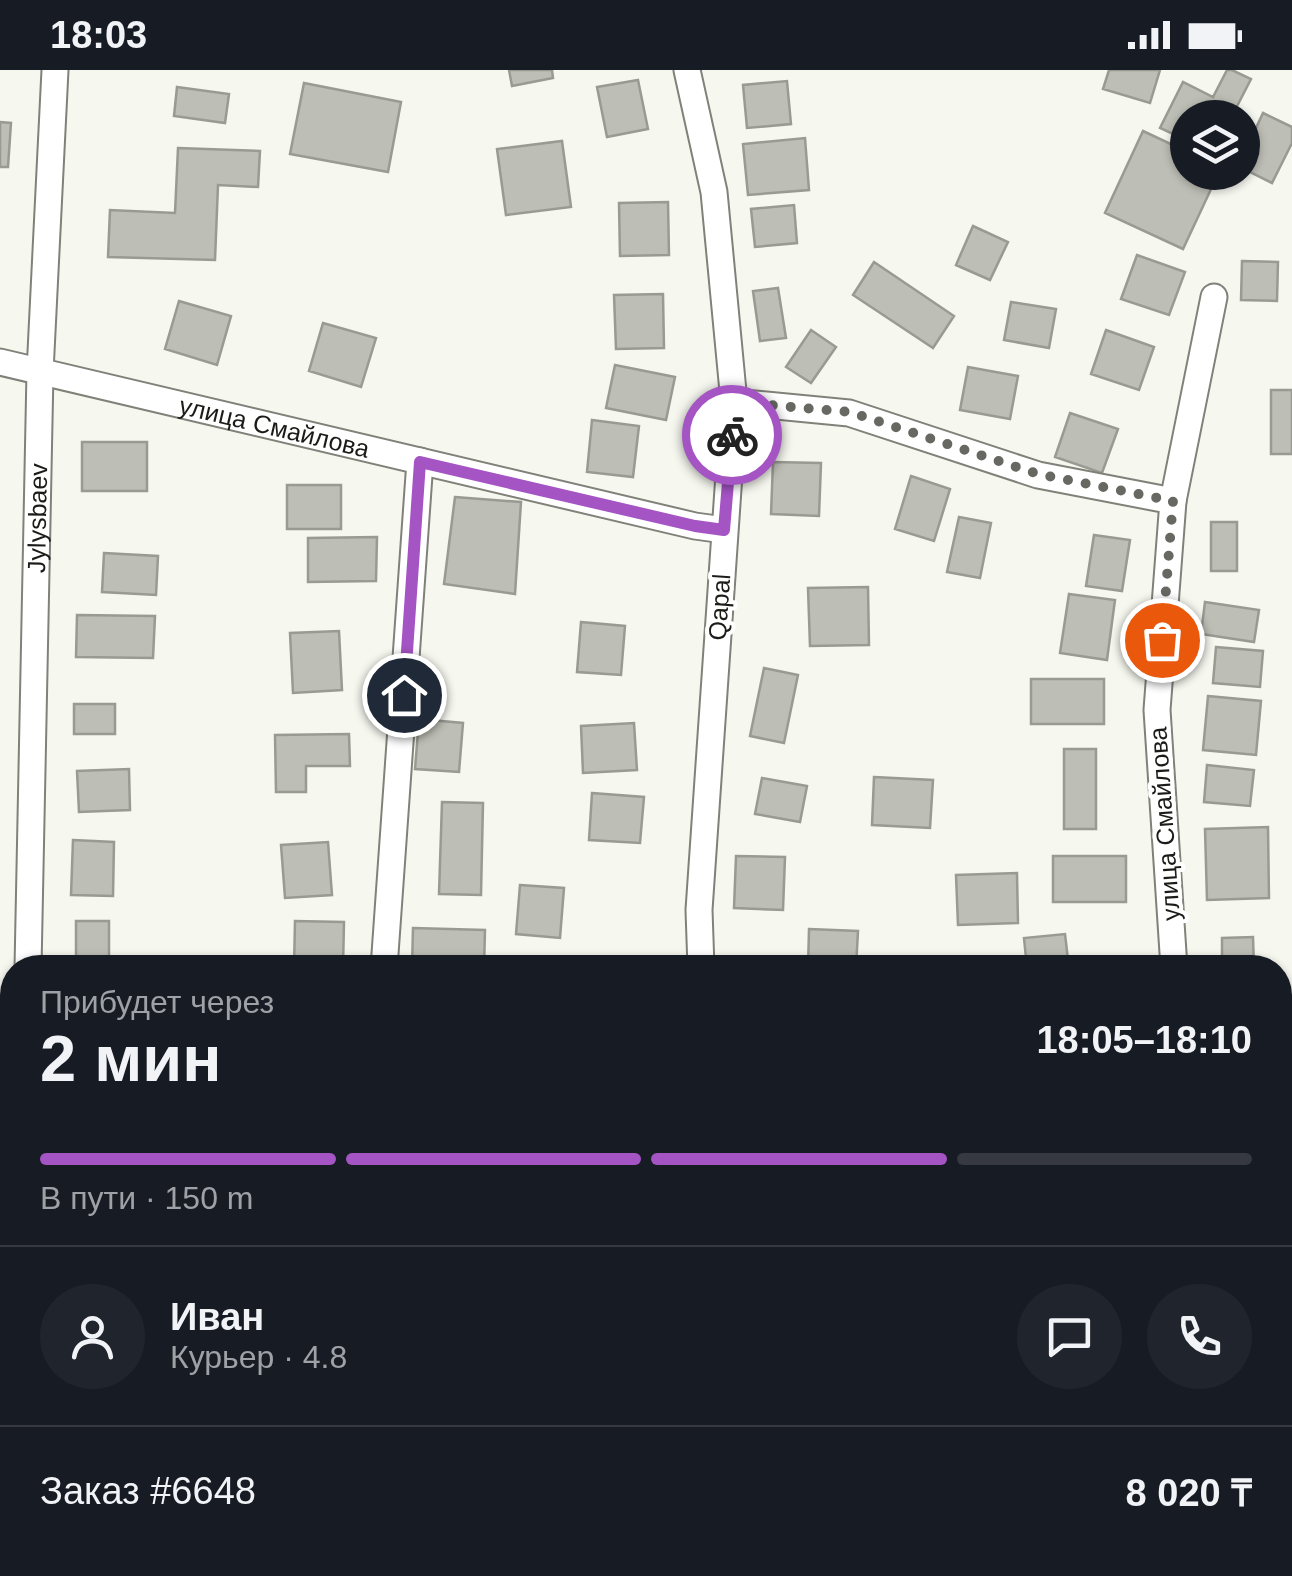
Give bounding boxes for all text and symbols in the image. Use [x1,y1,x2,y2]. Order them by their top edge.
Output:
text: 18:03 [50,14,147,56]
map controls [1170,100,1260,190]
button: layers [1170,100,1260,190]
courier [682,385,782,485]
street label: улица Смайлова [177,391,372,463]
icon: bike [705,408,760,463]
street label: Jylysbaev [22,462,52,573]
street label: Qapal [703,573,735,641]
pin [1120,598,1205,683]
icon: bag [1135,613,1190,668]
pin [362,653,447,738]
icon: home [377,668,432,723]
street label: улица Смайлова [1143,726,1185,922]
text: Прибудет через [40,984,274,1020]
text: 18:05–18:10 [1036,1019,1252,1061]
text: 2 мин [40,1022,222,1095]
text: В пути · 150 m [40,1180,253,1216]
button: person [40,1284,145,1389]
button: chat [1017,1284,1122,1389]
button: phone [1147,1284,1252,1389]
text: Иван [170,1296,264,1338]
text: Курьер · 4.8 [170,1339,347,1375]
text: Заказ #6648 [40,1470,256,1512]
text: 8 020 ₸ [1126,1472,1252,1514]

